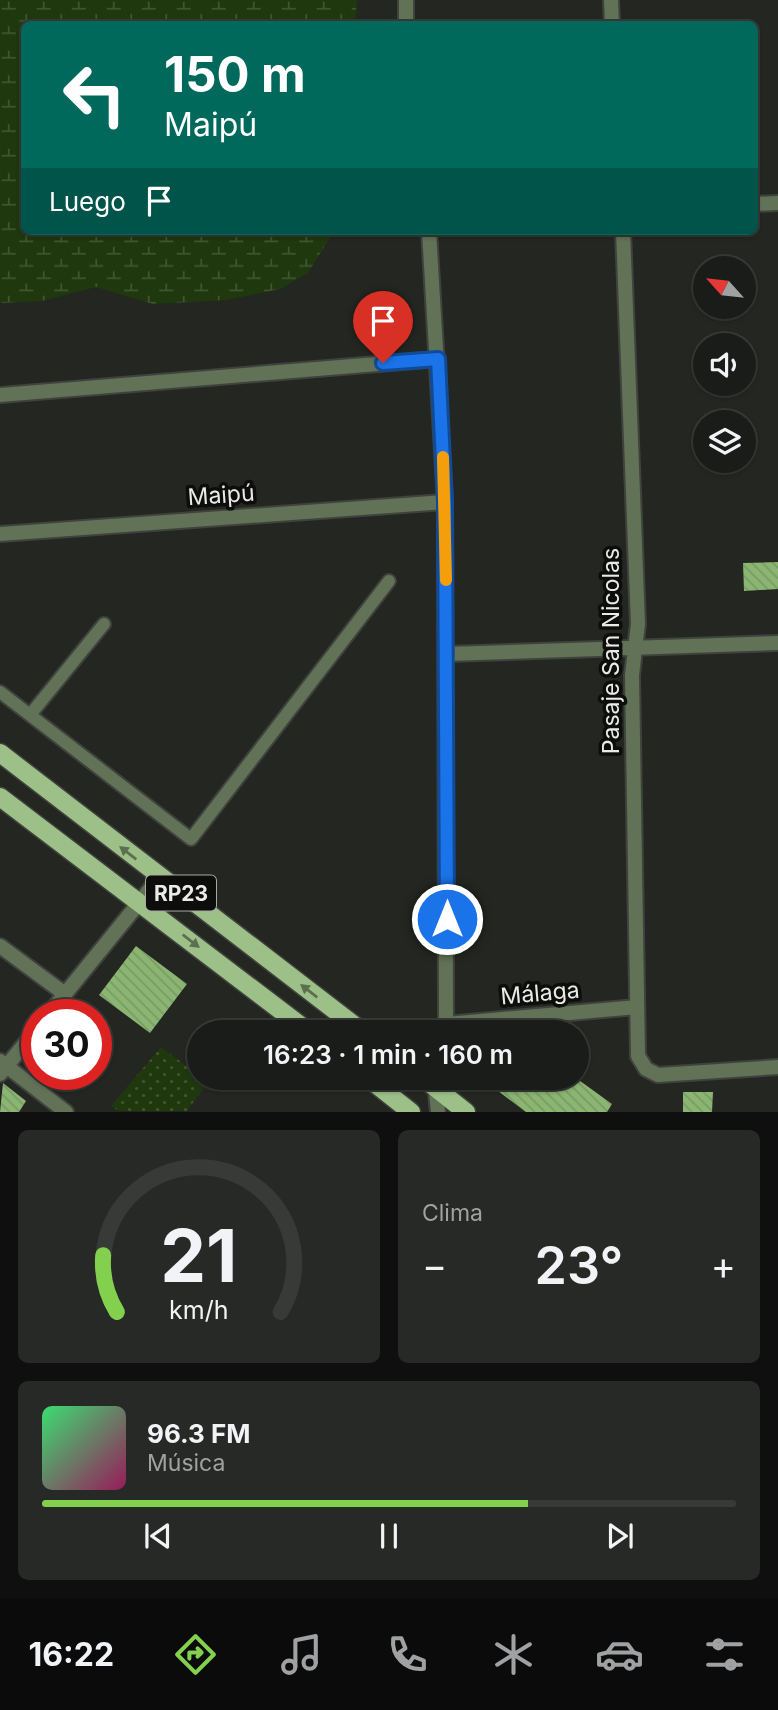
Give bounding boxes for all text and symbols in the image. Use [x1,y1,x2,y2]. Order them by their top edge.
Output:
text: 150 m [164,45,306,104]
icon: left [49,49,140,140]
text: Maipú [164,105,257,144]
icon: arrive [140,182,178,220]
text: Luego [49,186,126,217]
north arrow [693,256,756,318]
map controls [693,256,756,473]
pin [353,291,413,363]
icon: arrive [364,302,402,340]
button: sound [693,333,756,396]
button: layers [693,410,756,473]
street label: Maipú [187,479,255,511]
street label: Pasaje San Nicolas [597,548,625,754]
one-way arrow [120,845,138,860]
road number: RP23 [146,876,216,910]
position arrow [410,882,484,956]
one-way arrow [182,934,200,949]
street label: Málaga [499,976,581,1010]
one-way arrow [300,984,318,998]
speed limit sign: 30 [21,999,112,1090]
text: 16:23 · 1 min · 160 m [263,1039,513,1070]
text: Clima [422,1199,483,1227]
text: 21 [160,1212,238,1301]
text: 23° [535,1234,623,1297]
text: − [422,1242,447,1288]
text: + [711,1242,736,1288]
text: km/h [169,1295,229,1325]
text: 96.3 FM [147,1418,251,1449]
text: Música [147,1449,225,1477]
icon: previous [139,1517,177,1555]
icon: pause [370,1517,408,1555]
icon: next [601,1517,639,1555]
icon: directions [171,1630,220,1679]
icon: music [277,1630,326,1679]
icon: phone [383,1630,432,1679]
icon: climate [489,1630,538,1679]
icon: car [595,1630,644,1679]
icon: filters [700,1630,749,1679]
text: 16:22 [28,1635,114,1674]

